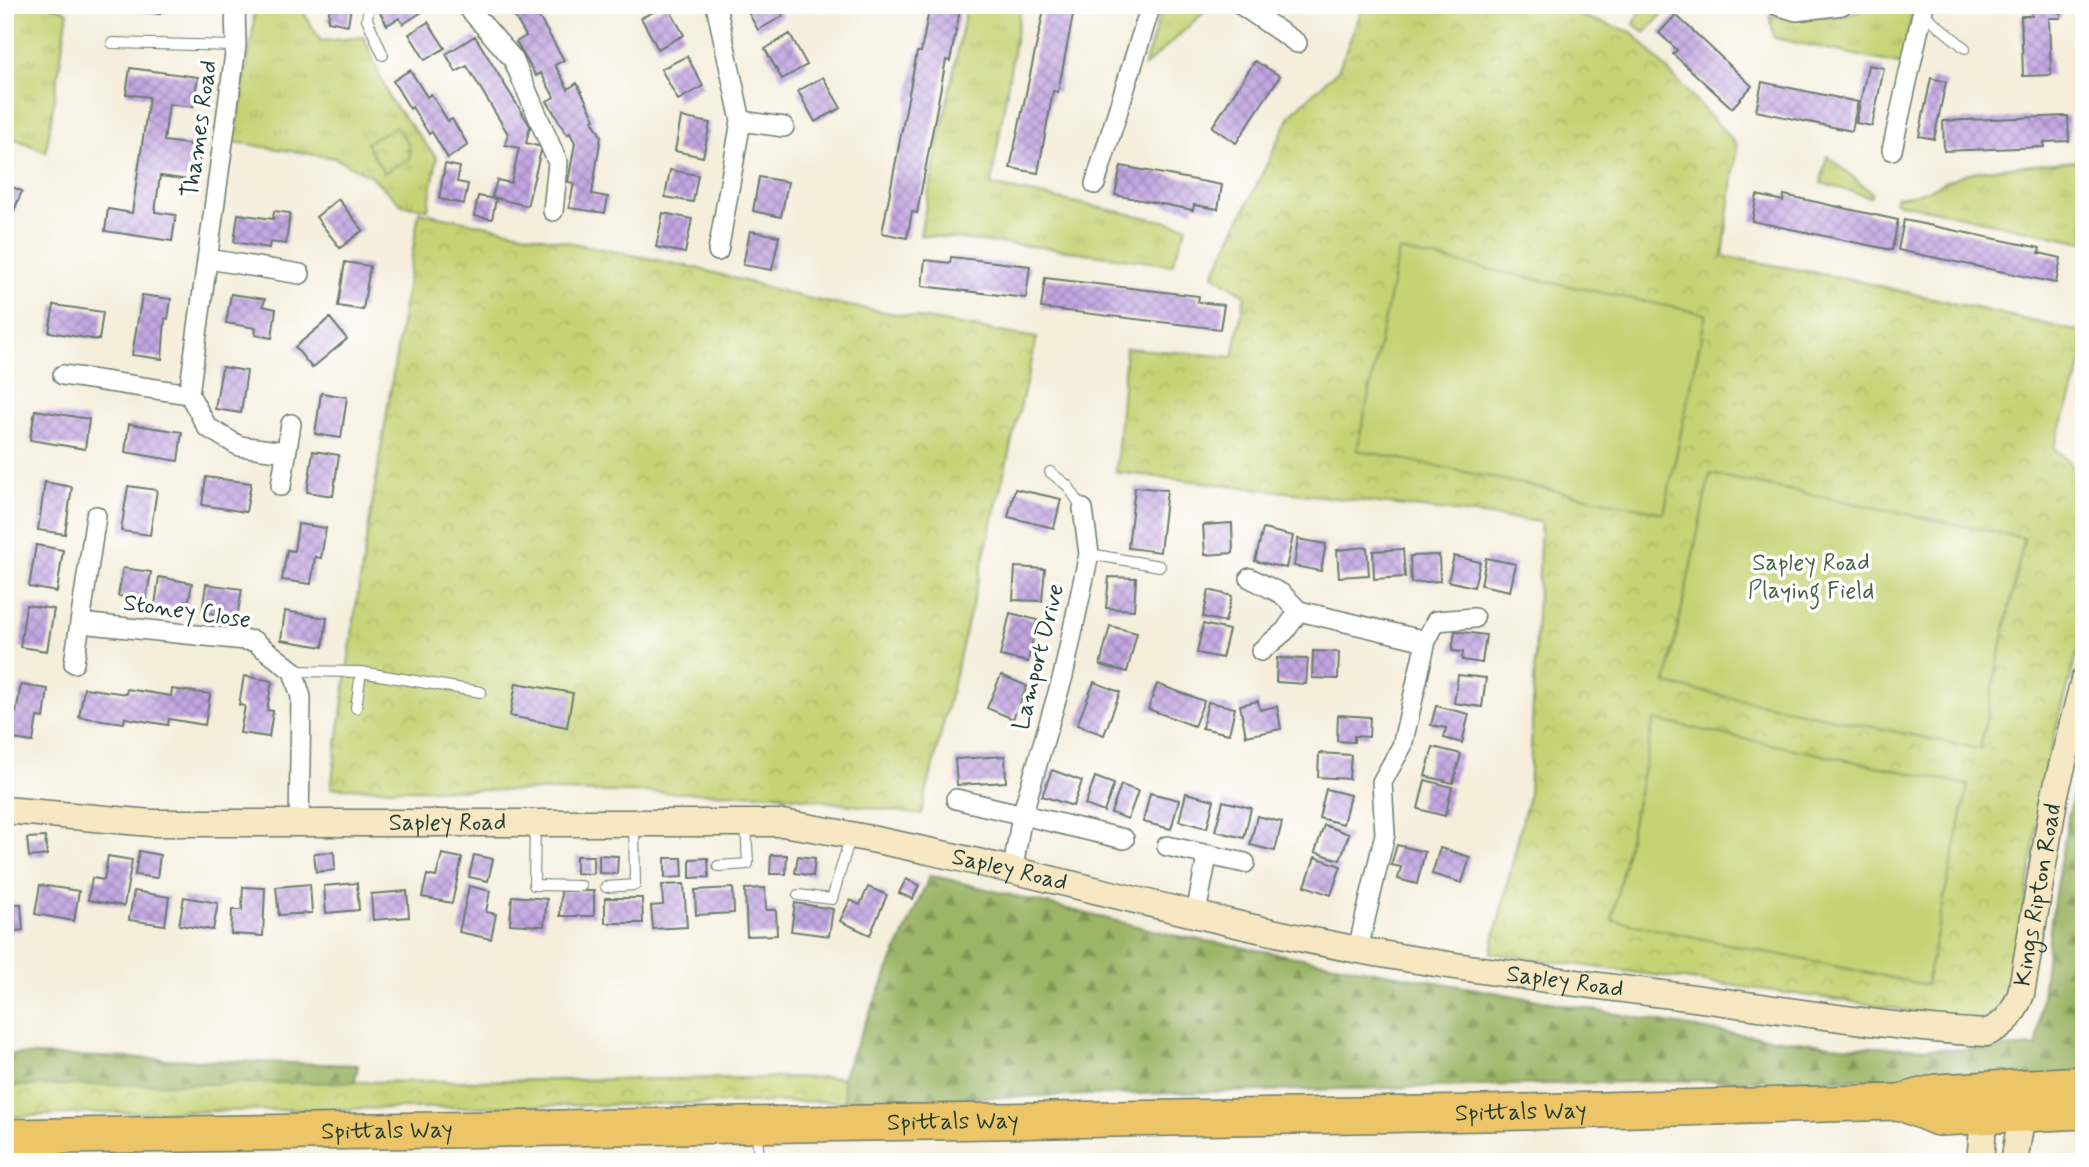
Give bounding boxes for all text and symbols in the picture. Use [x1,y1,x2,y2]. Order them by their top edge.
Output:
street label: Thames Road [175,58,225,200]
park label: Sapley Road Playing Field [1748,548,1874,610]
street label: Lamport Drive [1006,581,1072,733]
street label: Stoney Close [121,588,253,636]
street label: Kings Ripton Road [2007,801,2069,989]
street label: Sapley Road [389,808,506,839]
street label: Sapley Road [949,841,1070,898]
street label: Sapley Road [1505,958,1625,1004]
street label: Spittals Way [1455,1095,1587,1129]
street label: Spittals Way [887,1105,1019,1138]
street label: Spittals Way [321,1114,453,1147]

